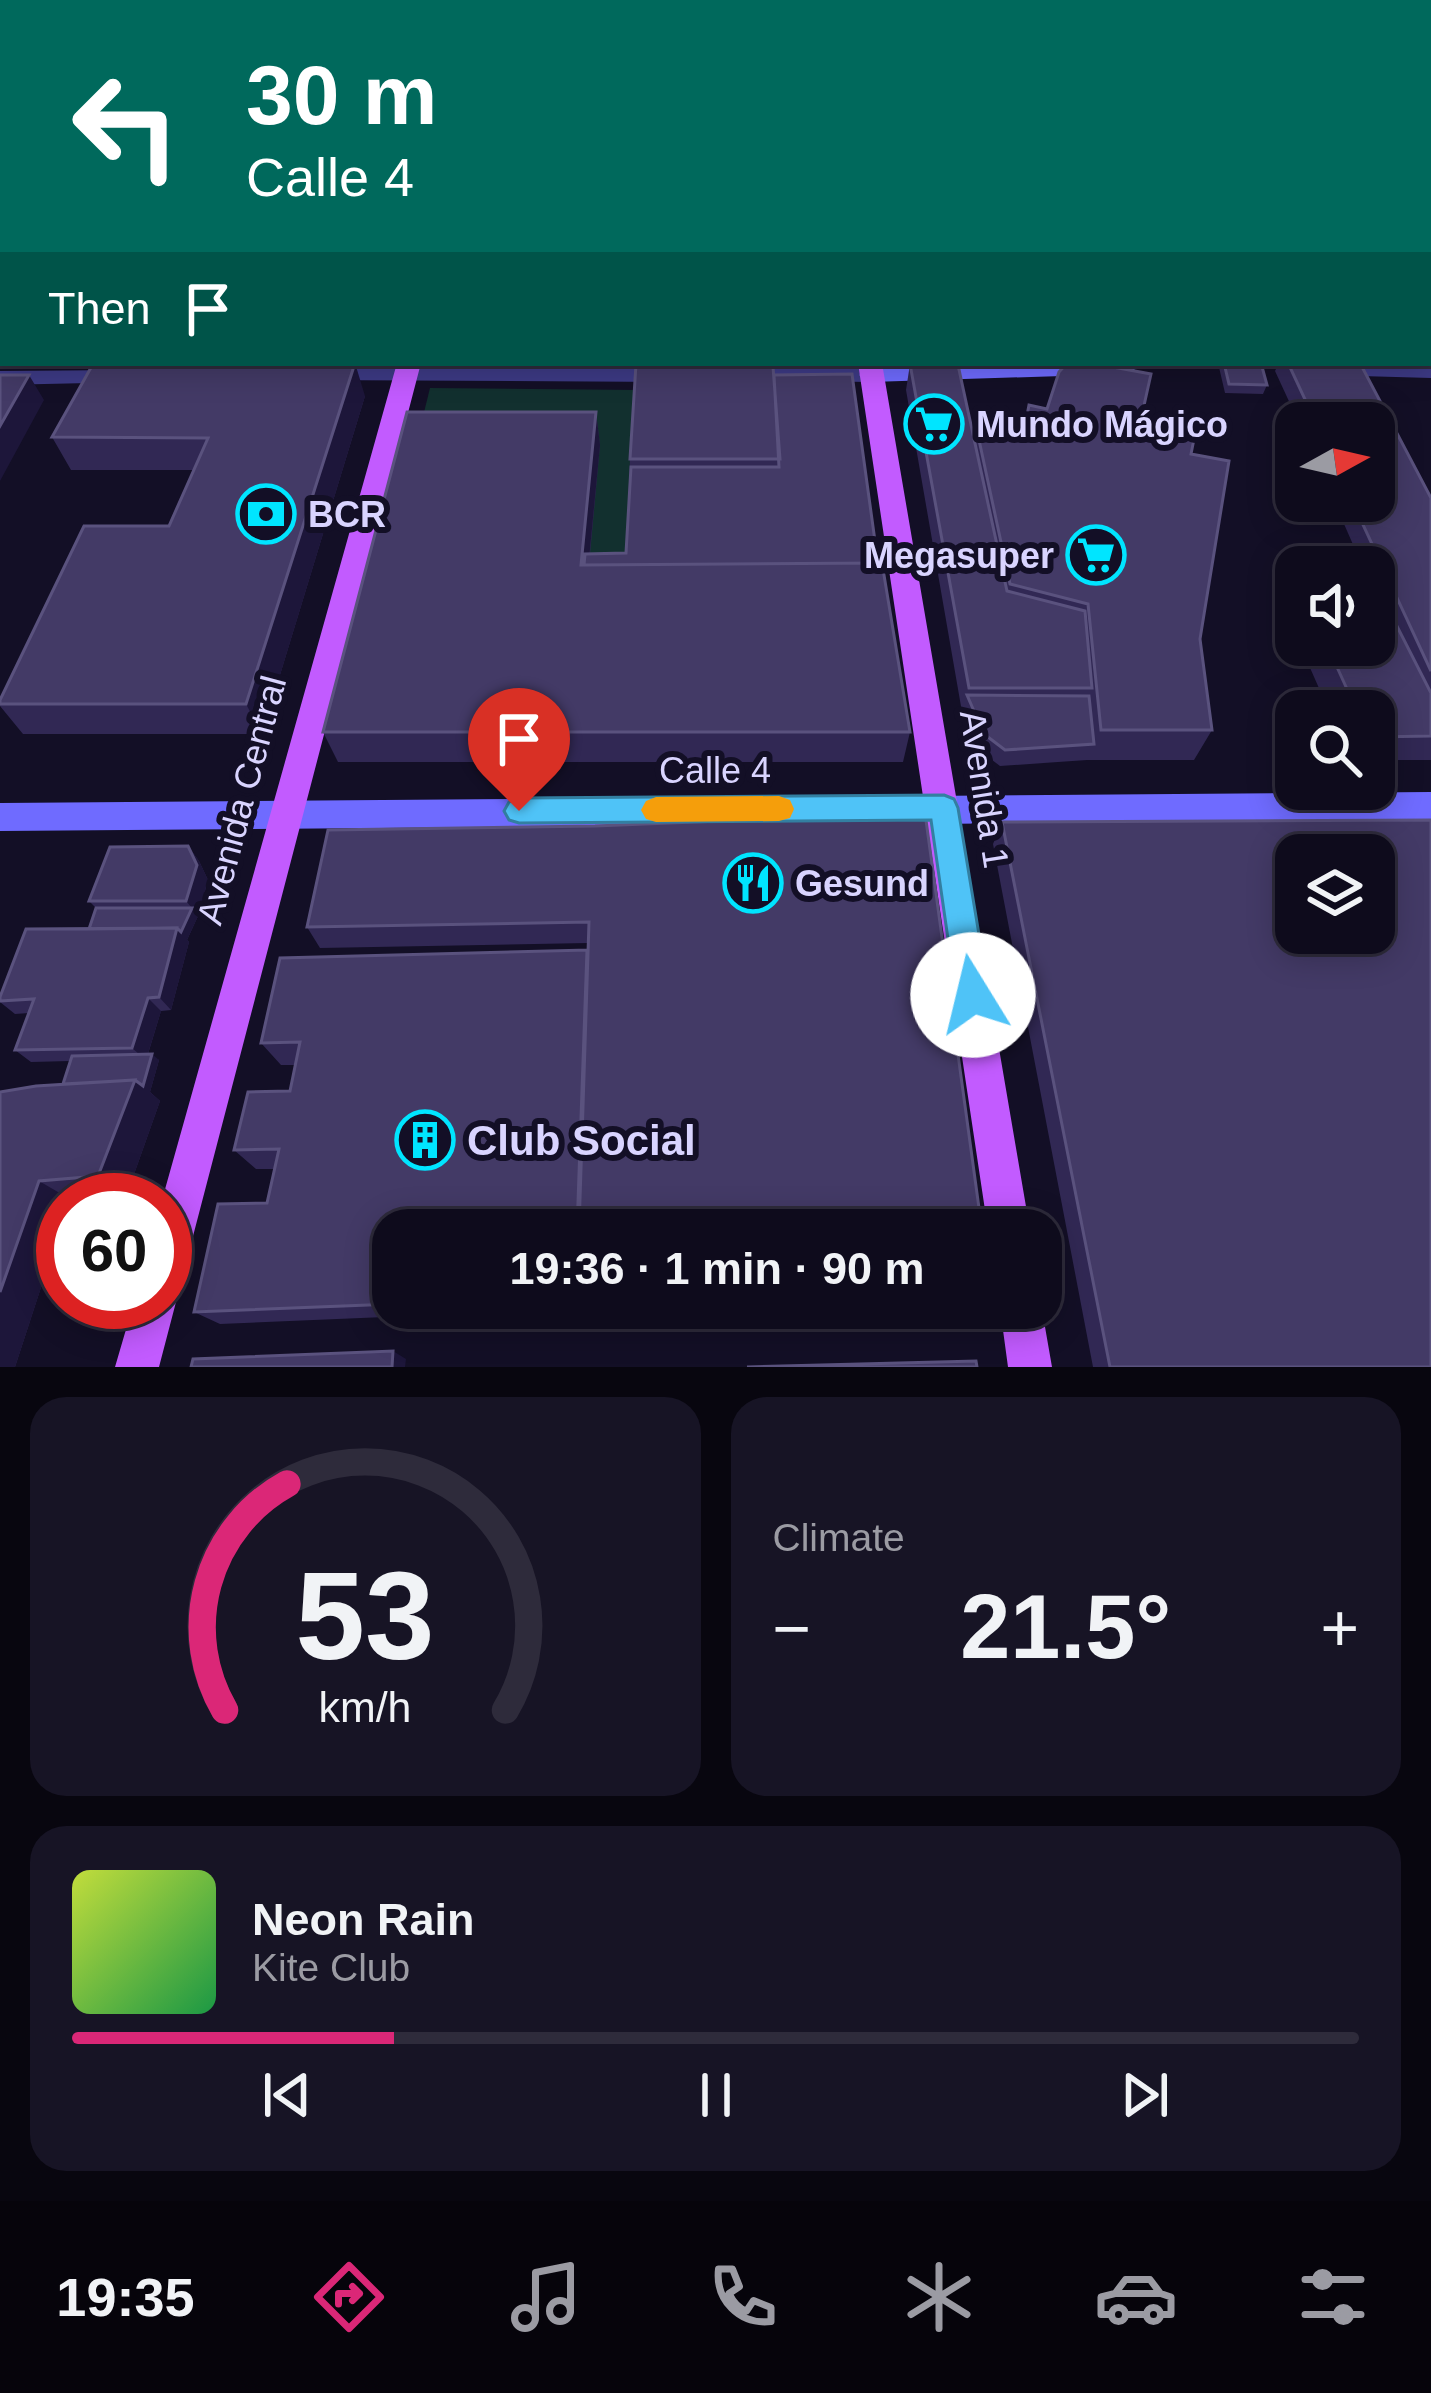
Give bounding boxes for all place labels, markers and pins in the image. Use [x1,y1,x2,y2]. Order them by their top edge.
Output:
supermarket icon: Mundo Mágico [903,393,965,455]
place label: Mundo Mágico [976,404,1228,445]
bank icon: BCR [235,483,297,545]
place label: BCR [308,494,386,535]
supermarket icon: Megasuper [1065,524,1127,586]
place label: Megasuper [864,535,1054,576]
pin [468,688,570,811]
restaurant icon: Gesund [722,852,784,914]
place label: Gesund [795,863,929,904]
building icon: Club Social [394,1109,456,1171]
place label: Club Social [467,1117,696,1164]

